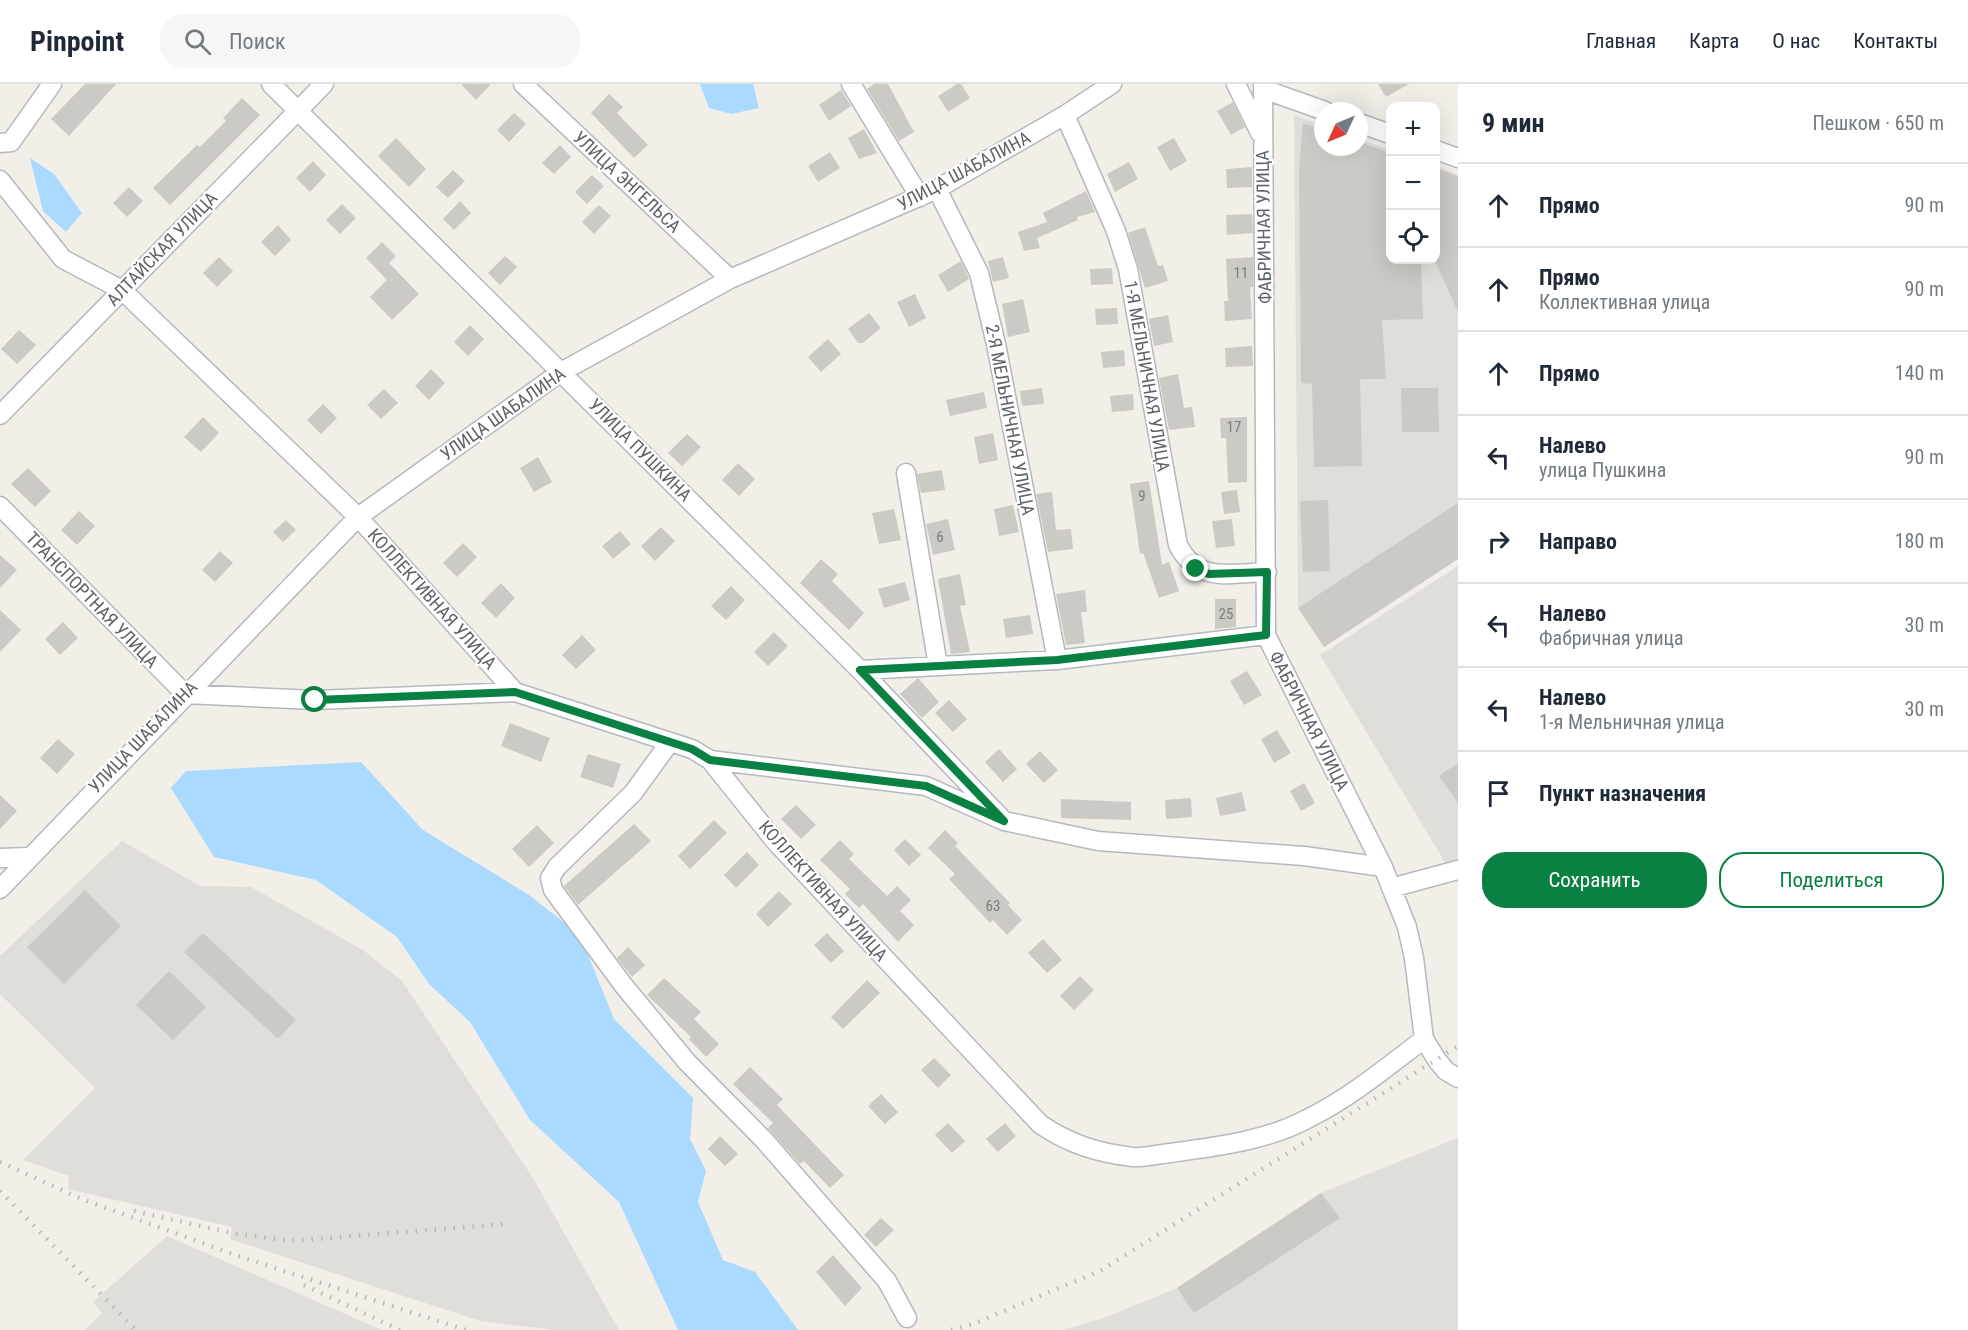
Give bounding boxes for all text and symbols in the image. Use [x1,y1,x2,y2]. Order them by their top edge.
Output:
search box [160,14,580,68]
text: Pinpoint [30,25,124,58]
icon: search [181,25,214,58]
text: Поиск [229,29,286,54]
text: Главная [1586,29,1656,53]
text: Карта [1689,29,1739,53]
text: О нас [1772,29,1820,53]
text: Контакты [1853,29,1938,53]
north arrow [1314,102,1368,156]
map controls [1386,102,1440,264]
button: + [1386,102,1440,156]
text: 9 мин [1482,108,1544,138]
text: Пешком · 650 m [1812,111,1944,135]
street label: УЛИЦА ШАБАЛИНА [894,126,1034,214]
street label: УЛИЦА ЭНГЕЛЬСА [569,127,686,237]
street label: ФАБРИЧНАЯ УЛИЦА [1252,149,1275,304]
button: − [1386,156,1440,210]
street label: АЛТАЙСКАЯ УЛИЦА [102,187,222,310]
icon: ahead [1482,189,1515,222]
text: Прямо [1539,193,1600,218]
text: 90 m [1905,193,1944,217]
button: locate [1386,210,1440,264]
house number: 11 [1234,264,1248,282]
text: Прямо [1539,265,1600,290]
icon: ahead [1482,273,1515,306]
text: 90 m [1905,277,1944,301]
street label: 1-Я МЕЛЬНИЧНАЯ УЛИЦА [1120,279,1175,474]
text: Коллективная улица [1539,290,1710,314]
street label: 2-Я МЕЛЬНИЧНАЯ УЛИЦА [982,323,1039,518]
icon: ahead [1482,357,1515,390]
text: Прямо [1539,361,1600,386]
text: 140 m [1895,361,1944,385]
street label: УЛИЦА ШАБАЛИНА [436,362,570,464]
street label: УЛИЦА ПУШКИНА [585,394,696,506]
house number: 17 [1227,418,1241,436]
text: Налево [1539,433,1606,458]
icon: left [1482,441,1515,474]
text: 90 m [1905,445,1944,469]
text: улица Пушкина [1539,458,1666,482]
house number: 9 [1138,487,1146,505]
street label: КОЛЛЕКТИВНАЯ УЛИЦА [364,524,501,674]
icon: right [1482,525,1515,558]
street label: ТРАНСПОРТНАЯ УЛИЦА [22,527,163,672]
house number: 6 [936,528,944,546]
text: Направо [1539,529,1617,554]
text: 180 m [1895,529,1944,553]
route end [1182,555,1208,581]
text: Налево [1539,601,1606,626]
house number: 25 [1219,605,1233,623]
icon: left [1482,609,1515,642]
text: 30 m [1905,613,1944,637]
text: Фабричная улица [1539,626,1684,650]
street label: ФАБРИЧНАЯ УЛИЦА [1265,647,1354,795]
street label: УЛИЦА ШАБАЛИНА [84,676,202,797]
text: Налево [1539,685,1606,710]
route start [301,686,327,712]
icon: left [1482,693,1515,726]
text: 30 m [1905,697,1944,721]
text: 1-я Мельничная улица [1539,710,1725,734]
icon: arrive [1482,777,1515,810]
text: Пункт назначения [1539,781,1706,806]
street label: КОЛЛЕКТИВНАЯ УЛИЦА [755,816,892,966]
button: Сохранить [1482,852,1707,908]
button: Поделиться [1719,852,1944,908]
house number: 63 [986,897,1000,915]

